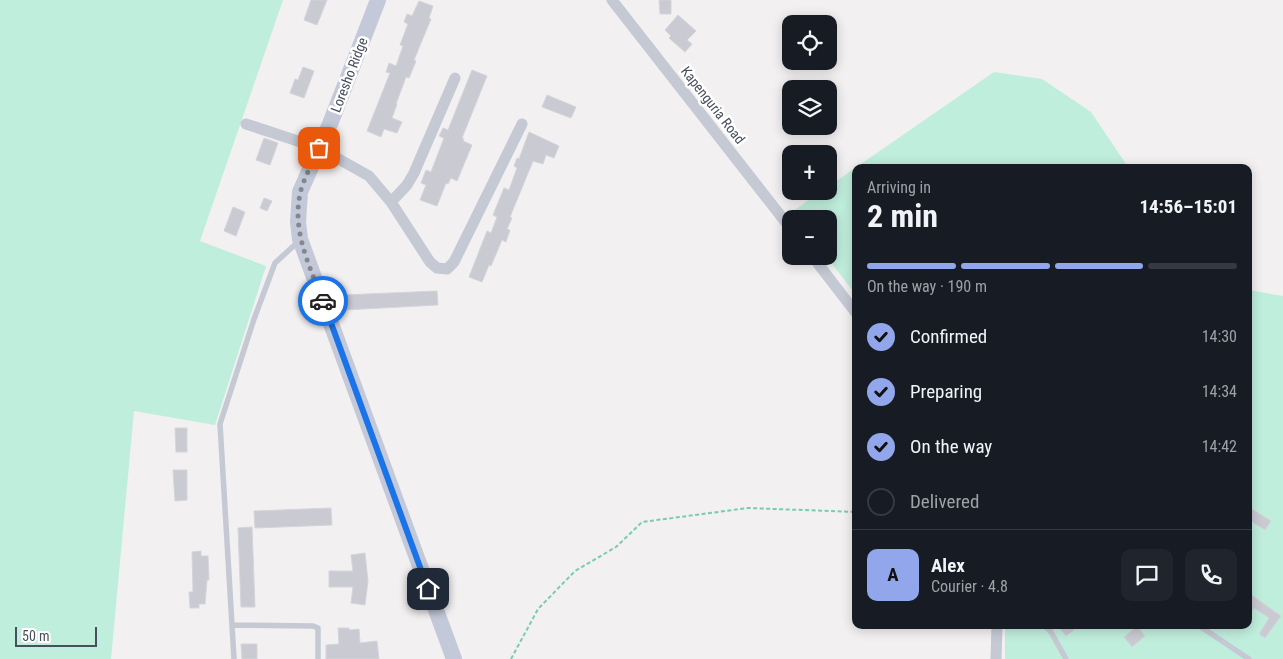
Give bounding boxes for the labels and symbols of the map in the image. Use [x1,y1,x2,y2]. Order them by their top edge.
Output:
street label: Loresho Ridge [327,35,371,115]
street label: Kapenguria Road [678,63,748,147]
pin [298,127,340,169]
courier [298,276,348,326]
pin [407,568,449,610]
scale bar [15,624,98,647]

